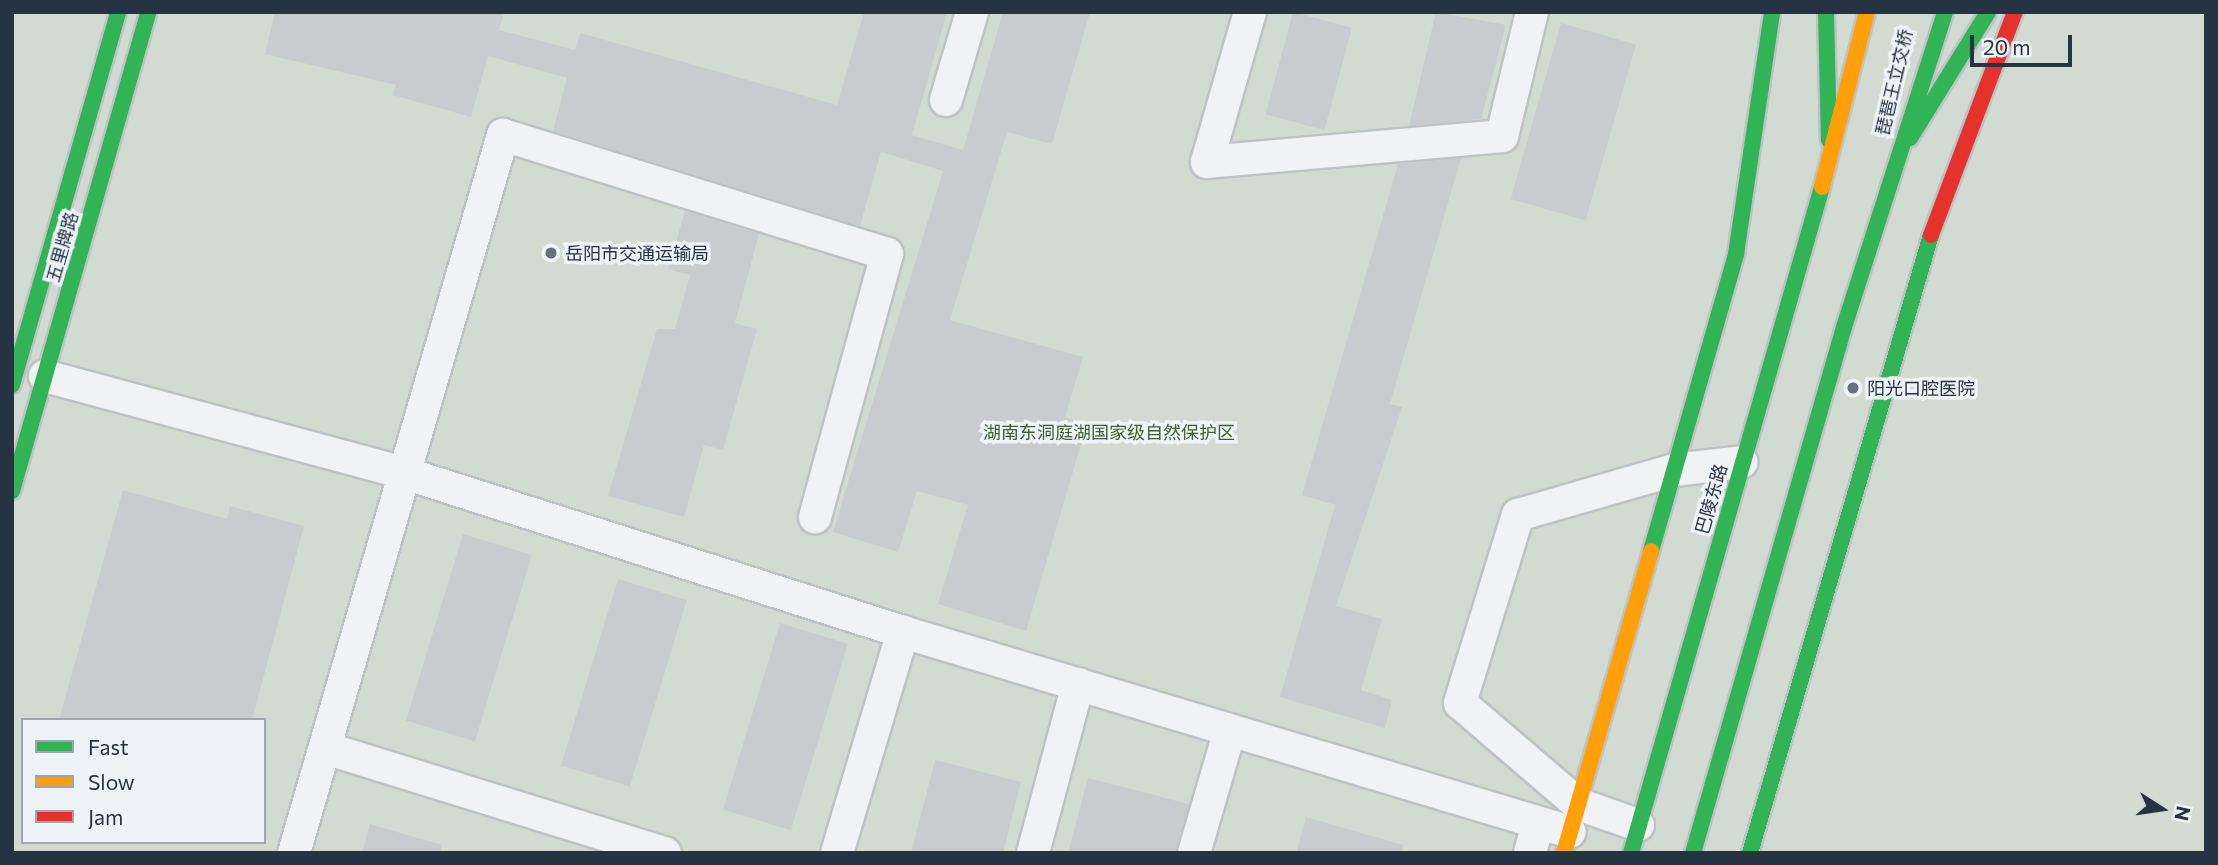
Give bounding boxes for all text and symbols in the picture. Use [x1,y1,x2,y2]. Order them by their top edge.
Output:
scale bar [1973,21,2074,65]
street label: 琵琶王立交桥 [1871,27,1917,137]
text: 20 m [1983,34,2031,59]
street label: 五里牌路 [42,209,82,285]
place label: 岳阳市交通运输局 [565,242,709,264]
marker: 岳阳市交通运输局 [543,245,559,261]
place label: 阳光口腔医院 [1867,377,1975,399]
marker: 阳光口腔医院 [1845,380,1861,396]
park label: 湖南东洞庭湖国家级自然保护区 [983,421,1235,443]
street label: 巴陵东路 [1691,461,1731,537]
legend [21,718,266,844]
text: Fast [88,734,129,759]
text: Slow [88,769,135,794]
north arrow [2127,774,2197,844]
text: Jam [88,804,123,829]
text: N [2170,804,2196,823]

